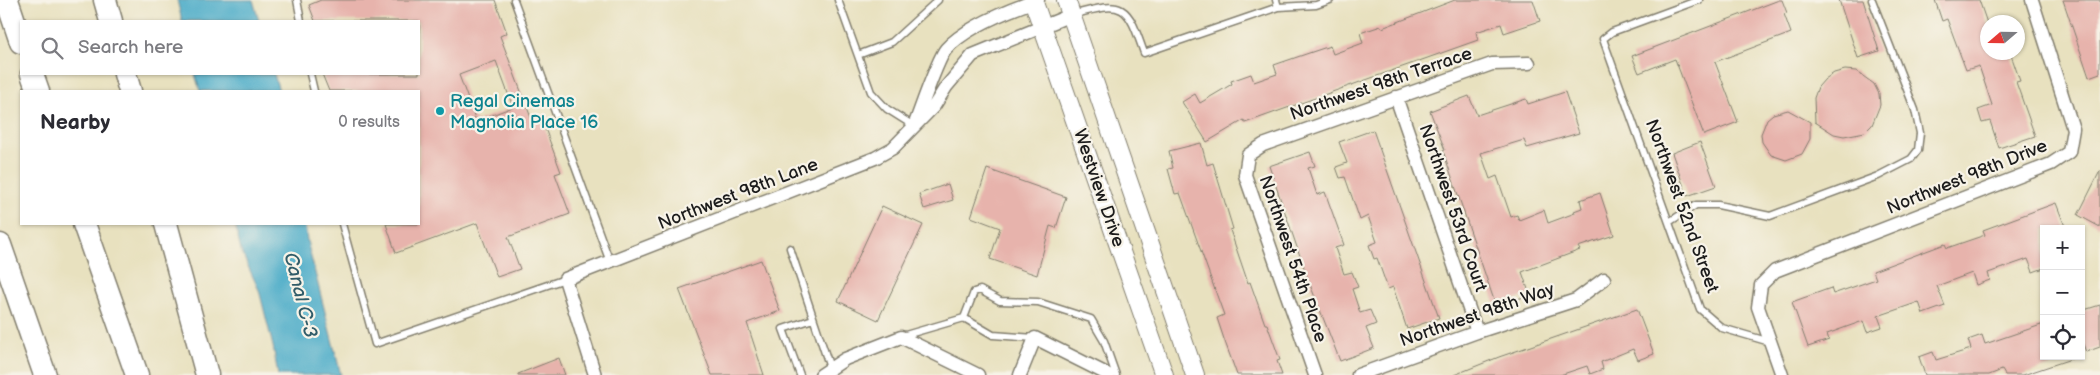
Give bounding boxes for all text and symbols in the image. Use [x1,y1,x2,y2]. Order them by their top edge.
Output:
north arrow [1980,15,2025,60]
search box [20,20,420,75]
icon: search [38,34,66,62]
text: Search here [78,36,183,59]
street label: Northwest 98th Terrace [1287,43,1475,125]
place label: Regal Cinemas Magnolia Place 16 [450,91,598,133]
marker: Regal Cinemas Magnolia Place 16 [434,105,446,117]
text: Nearby [40,110,110,135]
text: 0 results [338,113,400,132]
street label: Northwest 52nd Street [1641,116,1723,296]
street label: Northwest 53rd Court [1415,122,1492,295]
street label: Westview Drive [1069,126,1129,250]
street label: Northwest 98th Drive [1884,135,2051,219]
street label: Northwest 98th Lane [655,154,821,234]
street label: Northwest 54th Place [1255,173,1332,345]
map controls [2040,225,2085,360]
button: + [2040,225,2085,270]
water label: Canal C-3 [278,250,322,341]
button: − [2040,270,2085,315]
street label: Northwest 98th Way [1397,278,1558,351]
button: locate [2040,315,2085,360]

